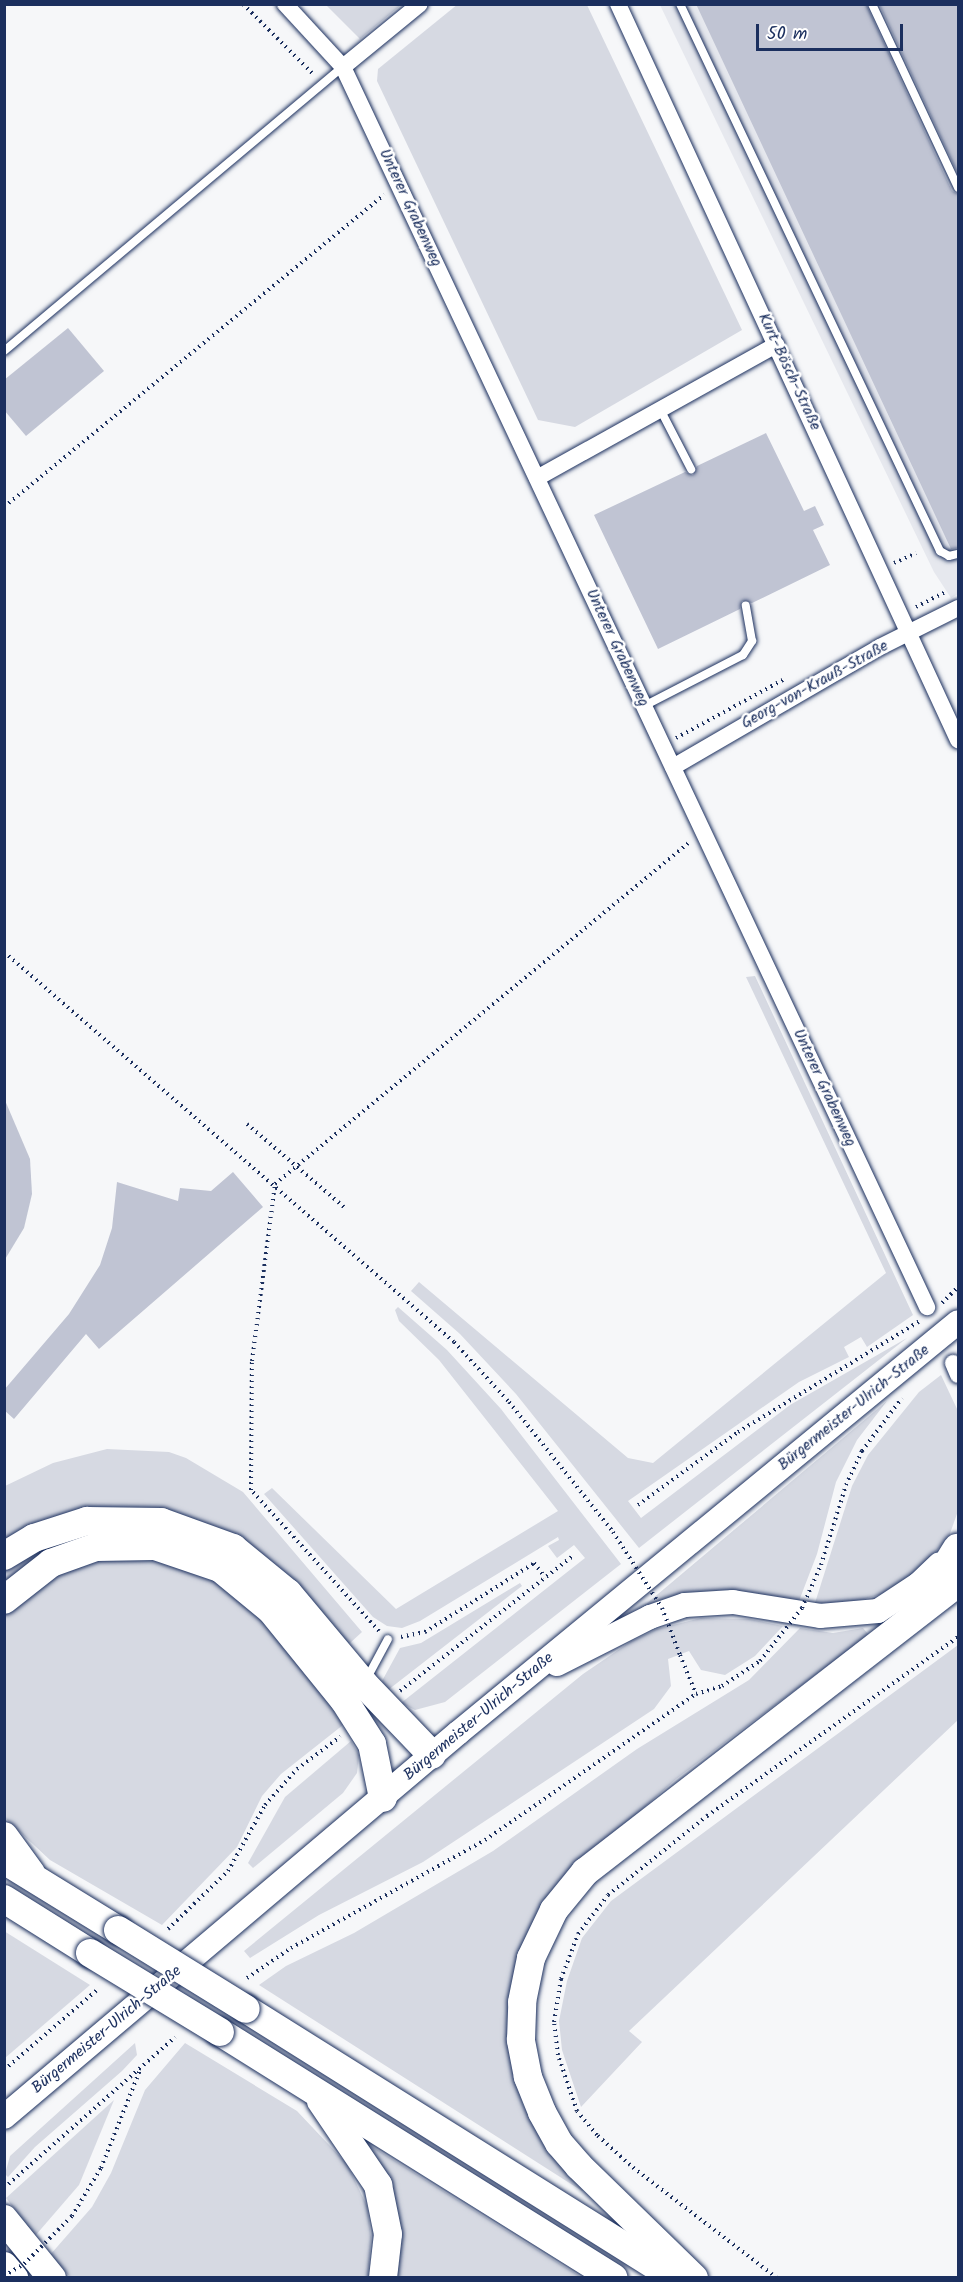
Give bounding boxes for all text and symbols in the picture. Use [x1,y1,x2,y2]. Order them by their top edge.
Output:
scale bar [759,12,906,50]
text: 50 m [767,20,807,49]
street label: Unterer Grabenweg [374,146,446,270]
street label: Kurt-Bösch-Straße [753,310,825,434]
street label: Unterer Grabenweg [581,586,653,710]
street label: Georg-von-Krauß-Straße [738,637,892,733]
street label: Unterer Grabenweg [788,1026,860,1150]
street label: Bürgermeister-Ulrich-Straße [774,1341,934,1475]
street label: Bürgermeister-Ulrich-Straße [400,1649,558,1785]
street label: Bürgermeister-Ulrich-Straße [28,1962,186,2098]

